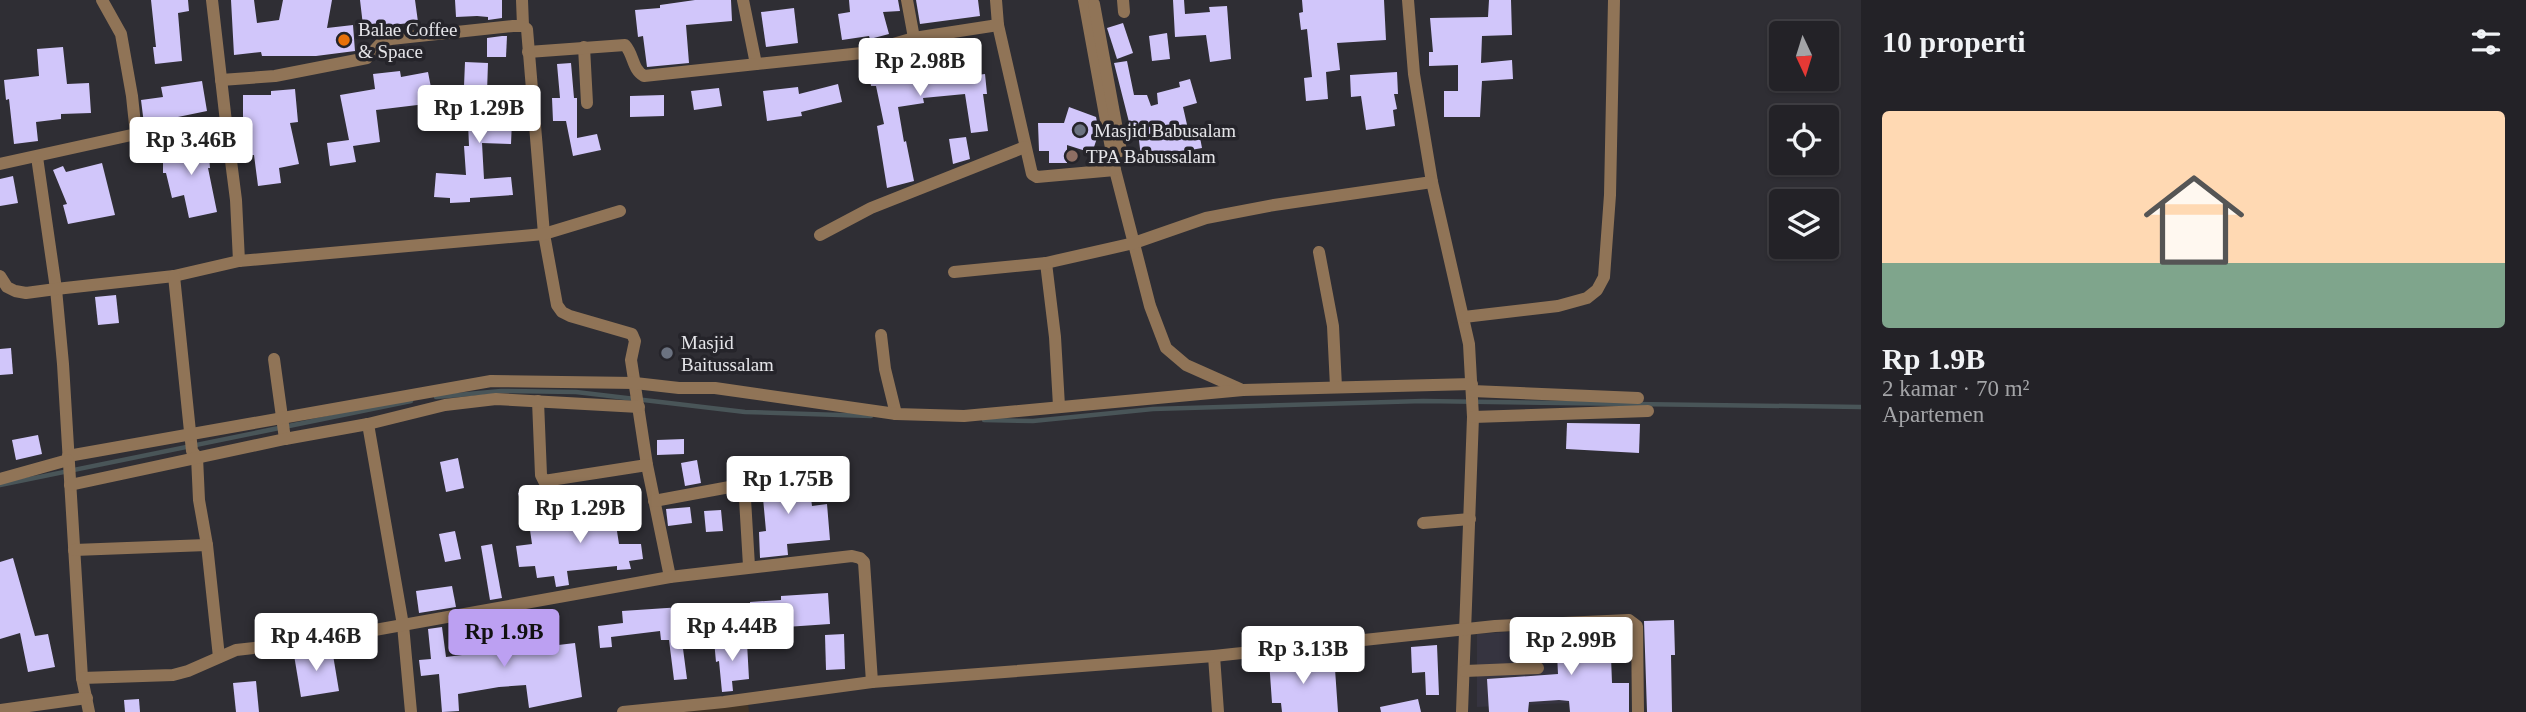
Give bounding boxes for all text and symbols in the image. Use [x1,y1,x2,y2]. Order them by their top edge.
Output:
place label: Balae Coffee & Space [358,19,457,62]
north arrow [1769,21,1839,91]
map controls [1769,21,1839,259]
icon: filters [2467,23,2505,61]
text: 10 properti [1882,25,2026,58]
marker: Balae Coffee & Space [336,32,352,48]
pin: Rp 2.98B [848,38,992,98]
text: Rp 2.98B [875,48,965,73]
pin: Rp 1.29B [407,86,551,145]
text: Rp 1.29B [434,95,524,120]
button: locate [1769,105,1839,175]
pin: Rp 3.46B [119,118,263,177]
place label: Masjid Babusalam [1094,120,1236,141]
marker: Masjid Babusalam [1072,122,1088,138]
text: Rp 3.46B [146,127,236,152]
place label: TPA Babussalam [1086,146,1216,167]
marker: TPA Babussalam [1064,148,1080,164]
icon: home [2131,157,2257,283]
button: layers [1769,189,1839,259]
place label: Masjid Baitussalam [681,332,774,375]
text: Rp 1.9B [1882,342,1985,375]
marker: Masjid Baitussalam [659,345,675,361]
text: 2 kamar · 70 m² [1882,376,2029,401]
text: Apartemen [1882,402,1984,427]
pin: Rp 1.75B [716,456,860,516]
text: Rp 1.75B [743,466,833,491]
pin: Rp 1.29B [508,486,652,545]
text: Rp 1.29B [535,495,625,520]
pin: Rp 4.44B [660,604,804,663]
pin: Rp 1.9B [439,610,569,669]
text: Rp 4.44B [687,613,777,638]
pin: Rp 4.46B [244,614,388,673]
pin: Rp 2.99B [1499,618,1643,677]
text: Rp 1.9B [464,619,544,644]
text: Rp 4.46B [271,623,361,648]
pin: Rp 3.13B [1231,626,1375,686]
text: Rp 2.99B [1526,627,1616,652]
text: Rp 3.13B [1258,636,1348,661]

